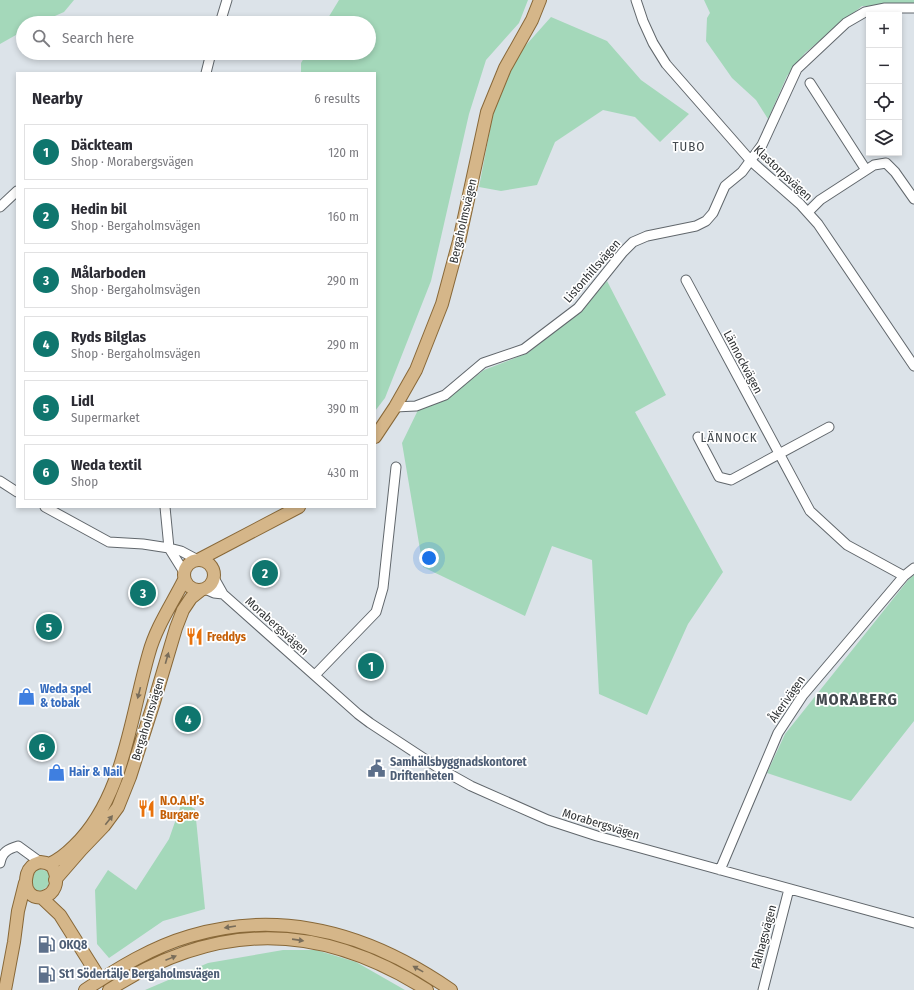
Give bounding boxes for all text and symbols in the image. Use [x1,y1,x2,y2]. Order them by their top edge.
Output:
map controls [866,12,902,156]
button: + [866,12,902,48]
search box [16,16,376,60]
icon: search [30,27,52,49]
text: Search here [62,29,134,47]
button: − [866,48,902,84]
button: locate [866,84,902,120]
text: Nearby [32,88,83,109]
text: 6 results [314,91,360,106]
button: layers [866,120,902,156]
text: Däckteam [71,136,133,154]
district label: TUBO [673,139,705,154]
street label: Klastorpsvägen [751,142,815,204]
text: 1 [43,145,49,160]
text: 120 m [328,145,359,160]
text: Shop · Morabergsvägen [71,154,194,169]
street label: Bergaholmsvägen [446,177,480,265]
text: Hedin bil [71,200,127,218]
text: 2 [43,209,49,224]
text: 160 m [328,209,359,224]
text: Shop · Bergaholmsvägen [71,218,201,233]
street label: Listonhillsvägen [561,237,623,305]
text: Målarboden [71,264,146,282]
text: 3 [43,273,49,288]
text: 290 m [327,273,359,288]
text: Shop · Bergaholmsvägen [71,282,201,297]
text: Ryds Bilglas [71,328,146,346]
street label: Lännockvägen [721,328,765,396]
text: 4 [43,337,49,352]
text: 290 m [327,337,359,352]
text: Shop · Bergaholmsvägen [71,346,201,361]
text: Lidl [71,392,94,410]
text: 5 [43,401,49,416]
text: 390 m [327,401,359,416]
text: Supermarket [71,410,140,425]
district label: LÄNNOCK [700,430,758,445]
text: Weda textil [71,456,142,474]
text: 6 [43,465,49,480]
text: 430 m [327,465,359,480]
text: Shop [71,474,98,489]
your location [419,548,439,568]
pin: 2 [252,558,278,588]
pin: 3 [130,578,156,608]
street label: Morabergsvägen [243,594,311,658]
pin: 5 [36,612,62,642]
restaurant icon: Freddys [184,627,204,647]
place label: Freddys [207,630,247,644]
pin: 1 [358,651,384,681]
one-way arrow [164,652,170,664]
street label: Åkerivägen [764,672,808,725]
street label: Bergaholmsvägen [129,676,167,762]
place label: Weda spel & tobak [40,682,92,710]
shop icon: Weda spel & tobak [17,686,37,706]
one-way arrow [135,687,141,699]
district label: MORABERG [816,690,898,709]
pin: 4 [175,704,201,734]
pin: 6 [29,732,55,762]
place label: Samhällsbyggnadskontoret Driftenheten [390,755,528,783]
public building icon: Samhällsbyggnadskontoret Driftenheten [367,759,387,779]
shop icon: Hair & Nail [46,762,66,782]
place label: Hair & Nail [69,765,123,779]
place label: N.O.A.H’s Burgare [160,794,205,822]
restaurant icon: N.O.A.H’s Burgare [137,798,157,818]
street label: Morabergsvägen [561,806,641,842]
one-way arrow [105,814,113,825]
street label: Pålhagsvägen [749,903,779,971]
one-way arrow [224,924,236,930]
fuel station icon: OKQ8 [36,935,56,955]
one-way arrow [292,937,304,943]
place label: OKQ8 [59,938,88,952]
one-way arrow [166,954,178,960]
fuel station icon: St1 Södertälje Bergaholmsvägen [36,964,56,984]
one-way arrow [412,966,424,972]
place label: St1 Södertälje Bergaholmsvägen [59,967,220,981]

